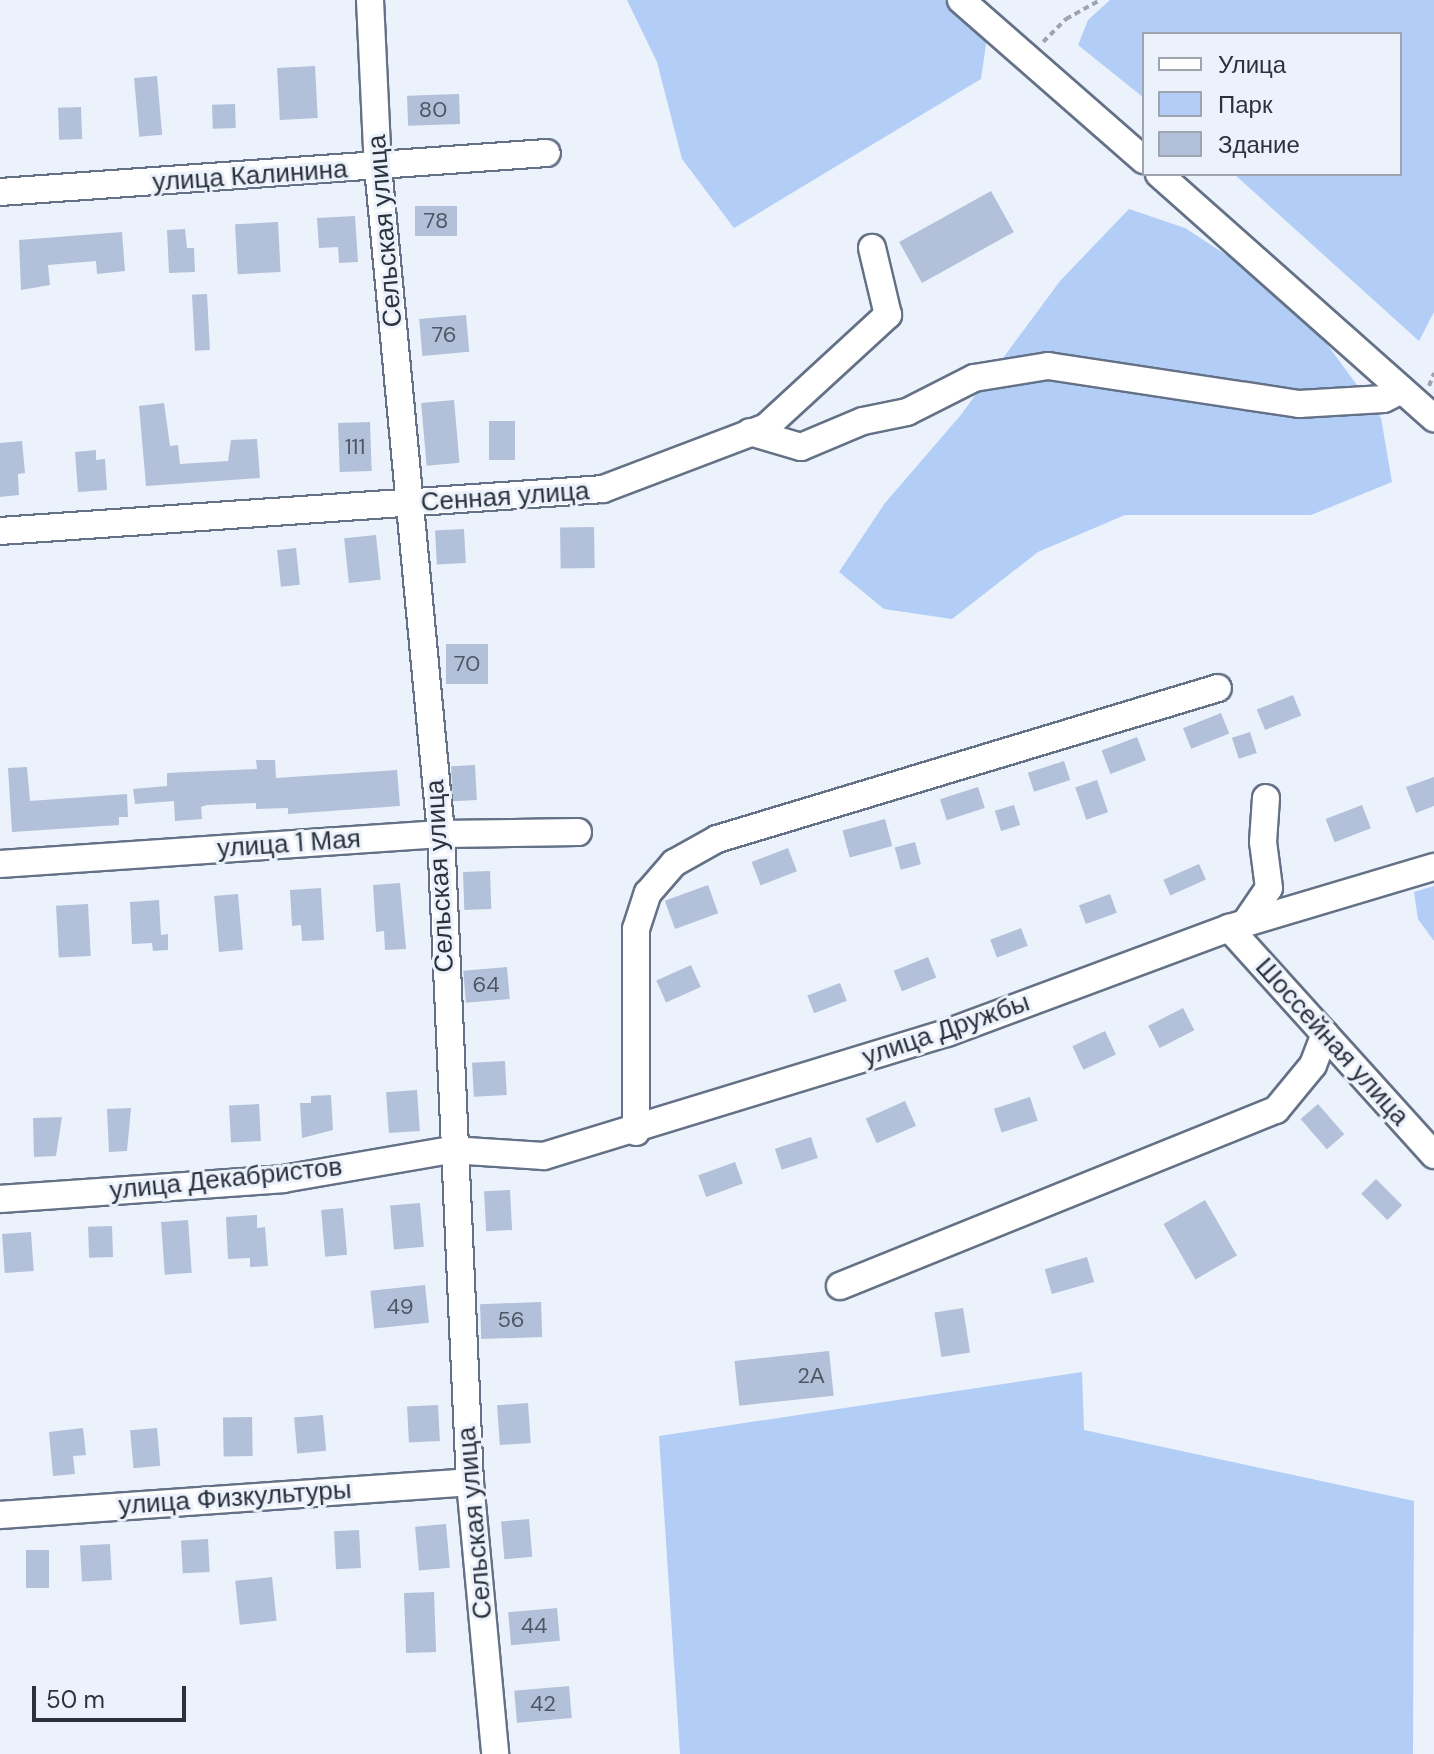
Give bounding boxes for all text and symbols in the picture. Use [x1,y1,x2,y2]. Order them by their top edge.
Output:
legend [1142,32,1402,176]
text: Улица [1218,49,1286,80]
text: Парк [1218,89,1272,120]
house number: 80 [419,97,447,123]
text: Здание [1218,129,1300,160]
street label: Сельская улица [361,134,409,328]
street label: улица Калинина [151,154,349,198]
house number: 78 [424,208,448,234]
house number: 76 [432,322,456,348]
house number: 111 [345,434,365,460]
street label: Сенная улица [420,476,590,518]
house number: 70 [454,651,480,677]
street label: Сельская улица [419,779,461,973]
street label: улица 1 Мая [216,823,362,865]
street label: Шоссейная улица [1249,952,1415,1132]
house number: 64 [472,972,500,998]
street label: улица Дружбы [858,987,1034,1073]
street label: улица Декабристов [108,1151,344,1207]
house number: 49 [386,1294,414,1320]
house number: 56 [497,1307,525,1333]
house number: 2А [797,1363,825,1389]
street label: Сельская улица [451,1426,499,1620]
street label: улица Физкультуры [117,1474,353,1522]
house number: 44 [521,1613,547,1639]
scale bar [36,1670,190,1720]
text: 50 m [46,1684,105,1715]
house number: 42 [530,1691,556,1717]

